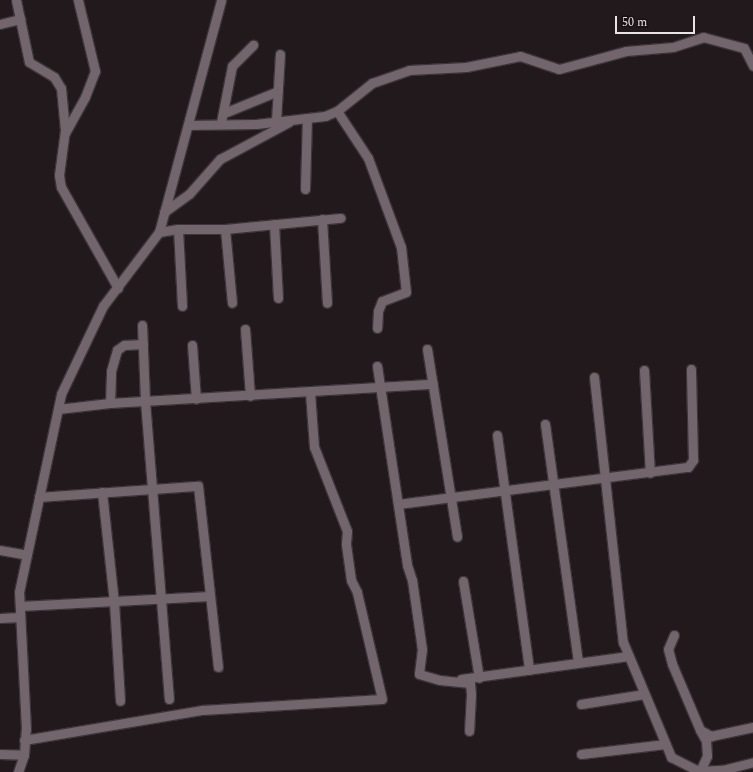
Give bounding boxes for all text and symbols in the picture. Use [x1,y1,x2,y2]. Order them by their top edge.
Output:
scale bar [617,8,697,34]
text: 50 m [622,13,647,32]

